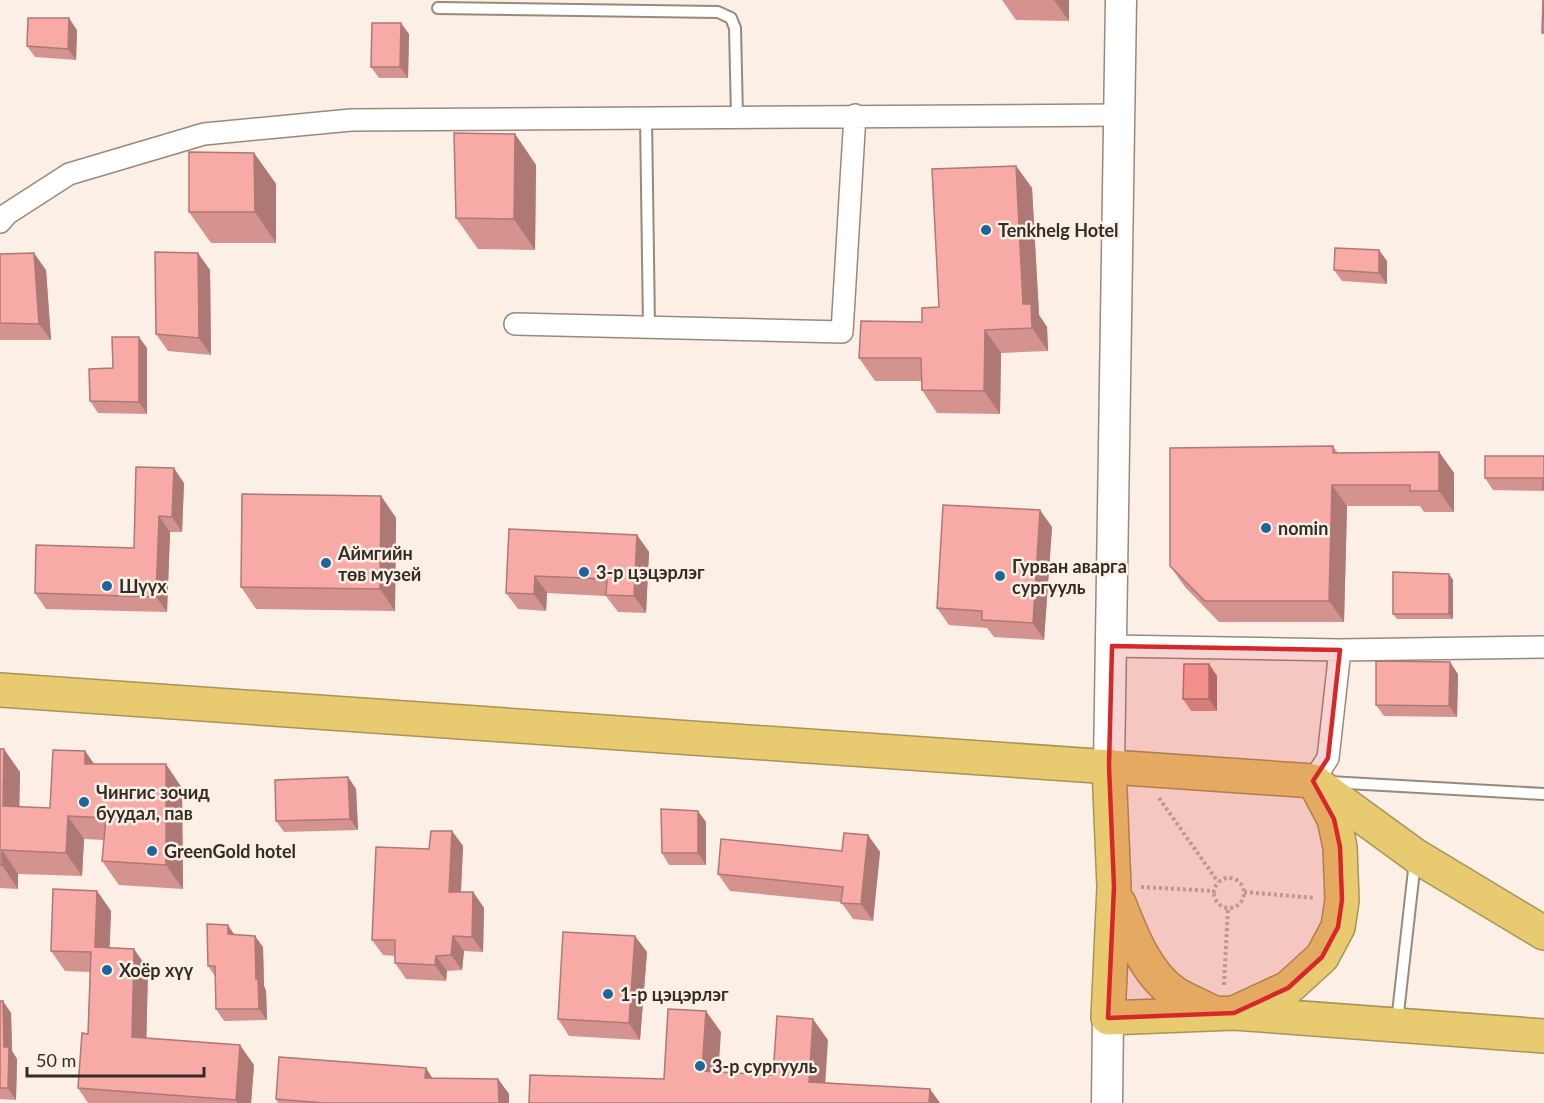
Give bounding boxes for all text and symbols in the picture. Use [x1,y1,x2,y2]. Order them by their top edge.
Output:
place label: Tenkhelg Hotel [998,219,1119,241]
marker: Tenkhelg Hotel [979,223,993,237]
place label: nomin [1278,517,1328,539]
marker: nomin [1259,521,1273,535]
place label: Аймгийн төв музей [337,542,421,585]
place label: Гурван аварга сургууль [1012,555,1127,598]
marker: Аймгийн төв музей [319,556,333,570]
place label: 3-р цэцэрлэг [596,561,705,583]
marker: 3-р цэцэрлэг [577,565,591,579]
marker: Гурван аварга сургууль [993,569,1007,583]
place label: Шүүх [119,575,167,597]
marker: Шүүх [100,579,114,593]
place label: Чингис зочид буудал, пав [96,781,210,824]
marker: Чингис зочид буудал, пав [77,795,91,809]
place label: GreenGold hotel [164,840,296,862]
marker: GreenGold hotel [145,844,159,858]
place label: Хоёр хүү [119,959,194,981]
marker: Хоёр хүү [100,963,114,977]
place label: 1-р цэцэрлэг [620,983,729,1005]
marker: 1-р цэцэрлэг [601,987,615,1001]
scale bar [27,1040,204,1078]
text: 50 m [36,1049,76,1071]
place label: 3-р сургууль [712,1055,818,1077]
marker: 3-р сургууль [693,1059,707,1073]

